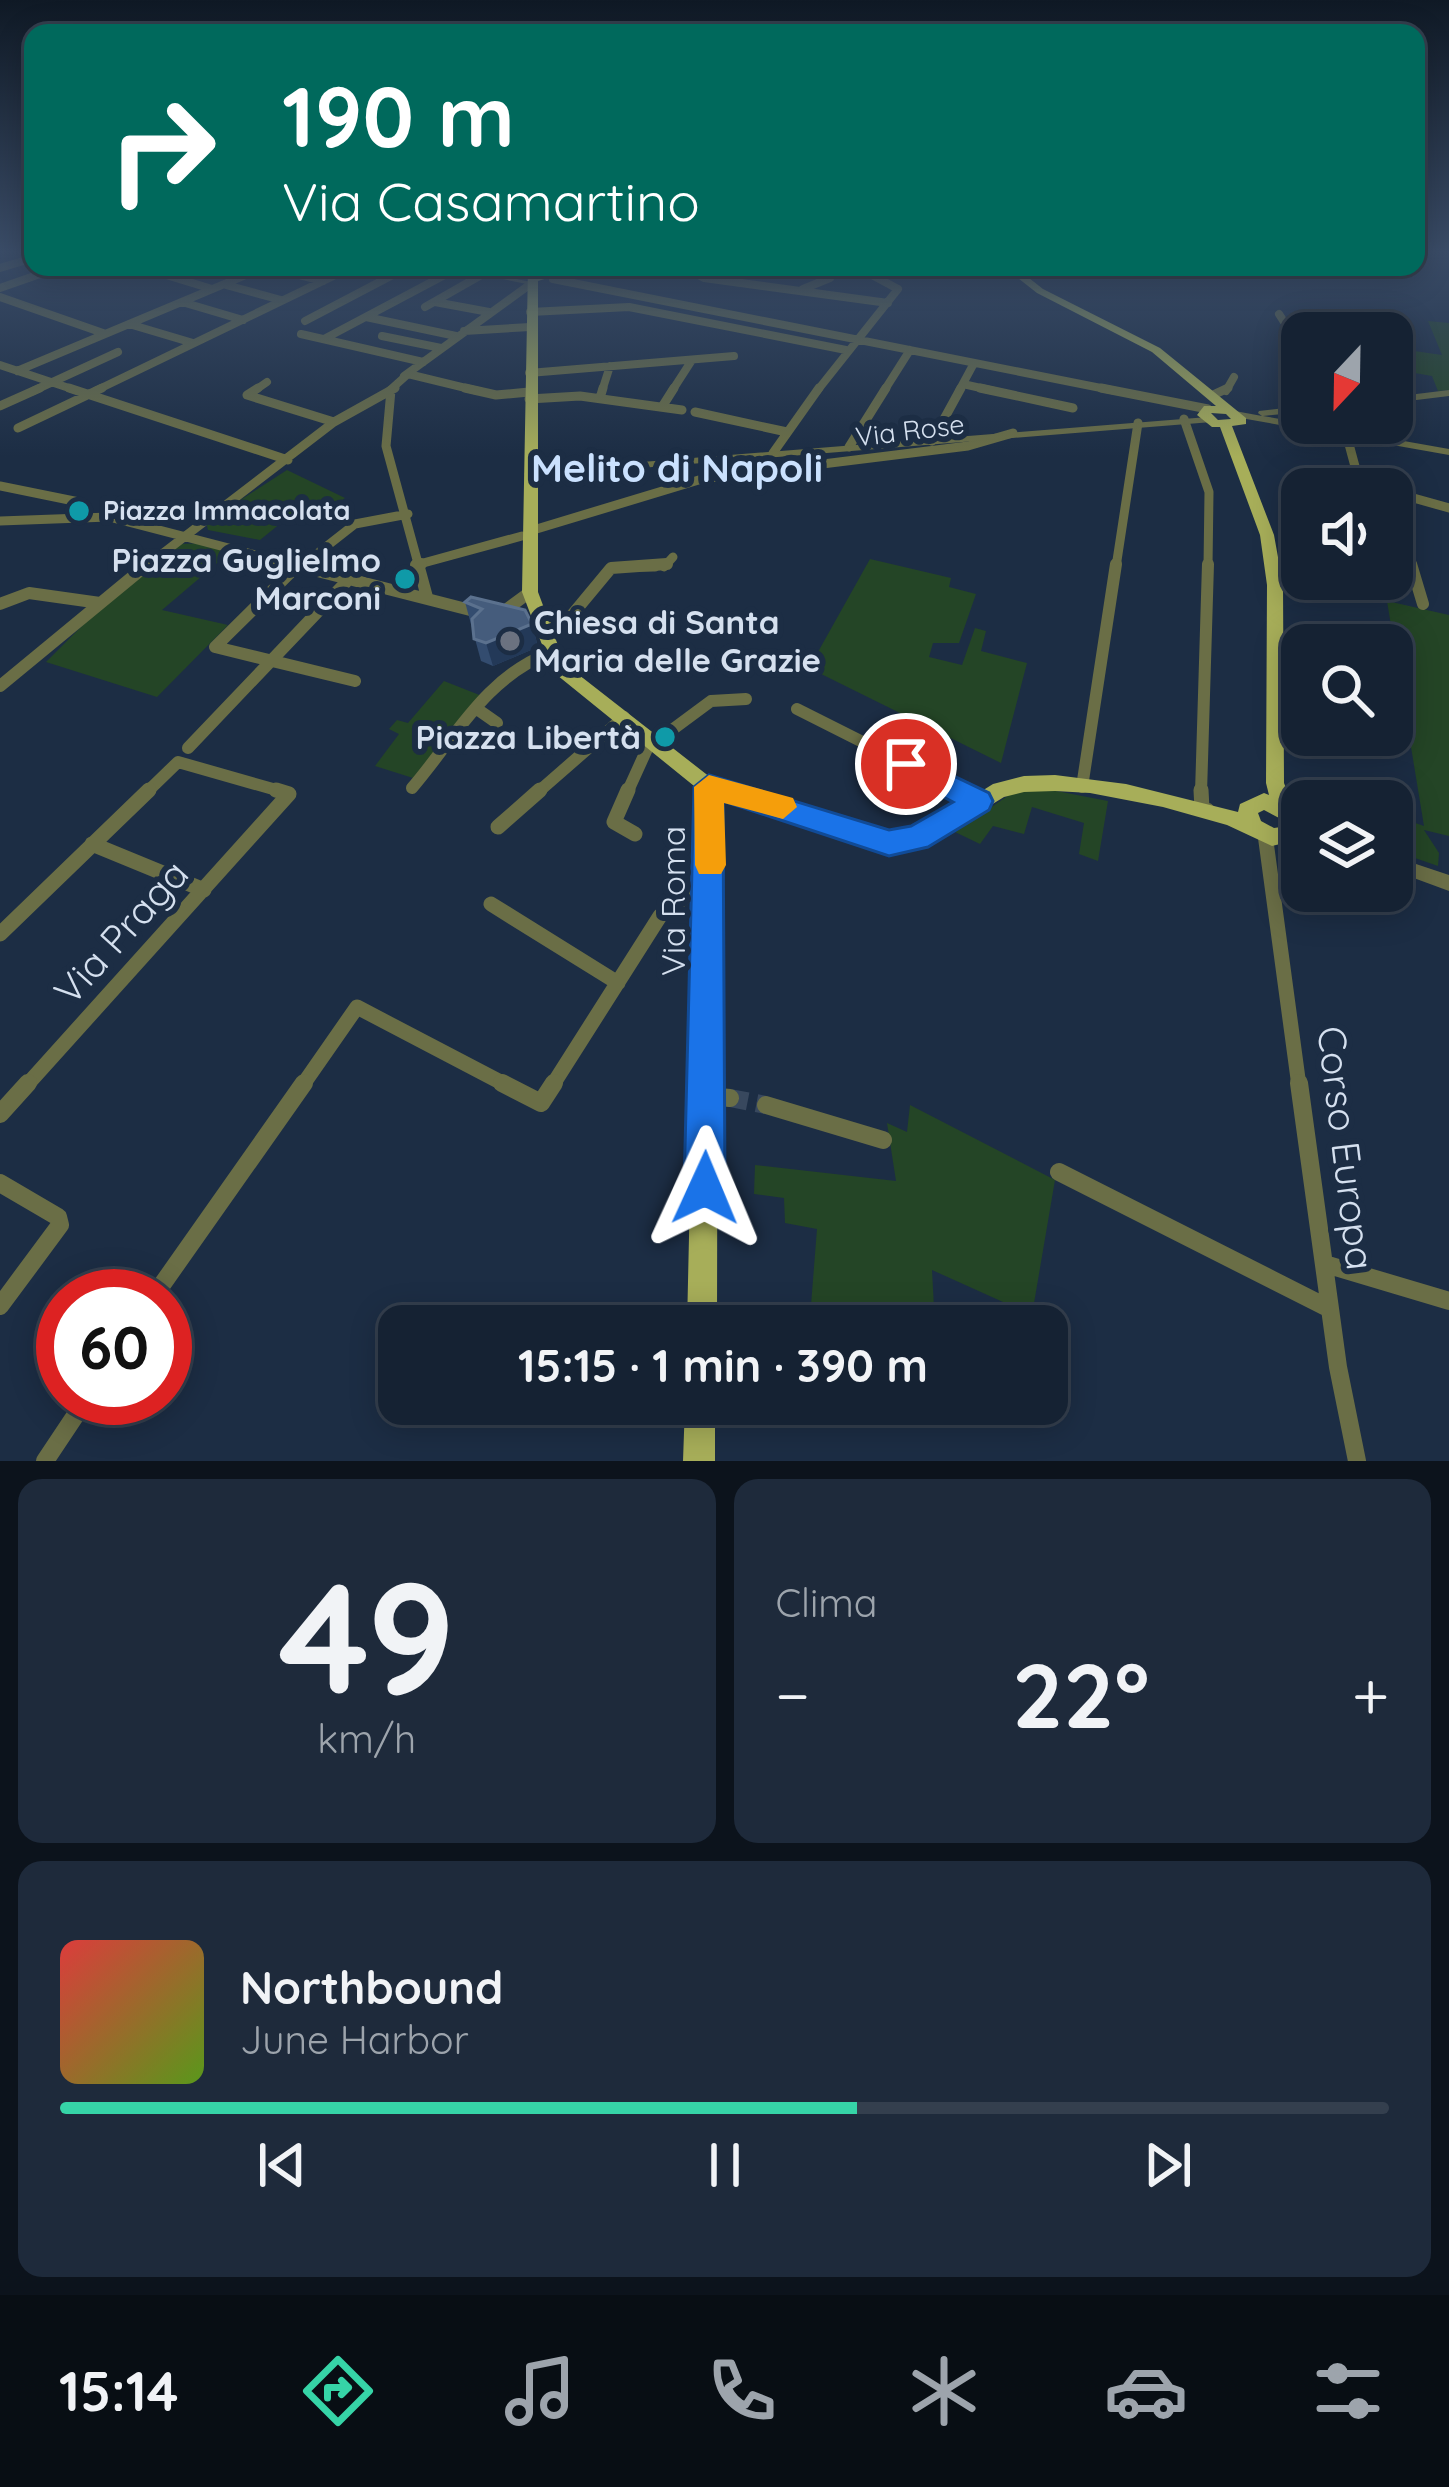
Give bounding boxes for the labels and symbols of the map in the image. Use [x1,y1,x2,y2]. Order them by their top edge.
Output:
north arrow [1281,312,1413,444]
street label: Via Rose [853,406,966,454]
district label: Melito di Napoli [531,443,823,492]
place label: Piazza Immacolata [103,493,351,527]
marker: Piazza Immacolata [66,498,92,524]
place label: Piazza Guglielmo Marconi [112,539,381,618]
marker: Piazza Guglielmo Marconi [392,566,418,592]
place label: Chiesa di Santa Maria delle Grazie [534,601,821,680]
marker: Chiesa di Santa Maria delle Grazie [497,628,523,654]
pin [855,713,957,815]
place label: Piazza Libertà [416,716,641,757]
marker: Piazza Libertà [652,724,678,750]
street label: Via Roma [652,826,693,976]
street label: Via Praga [43,849,198,1014]
street label: Corso Europa [1307,1023,1386,1273]
position arrow [642,1125,768,1251]
speed limit sign: 60 [36,1269,192,1425]

